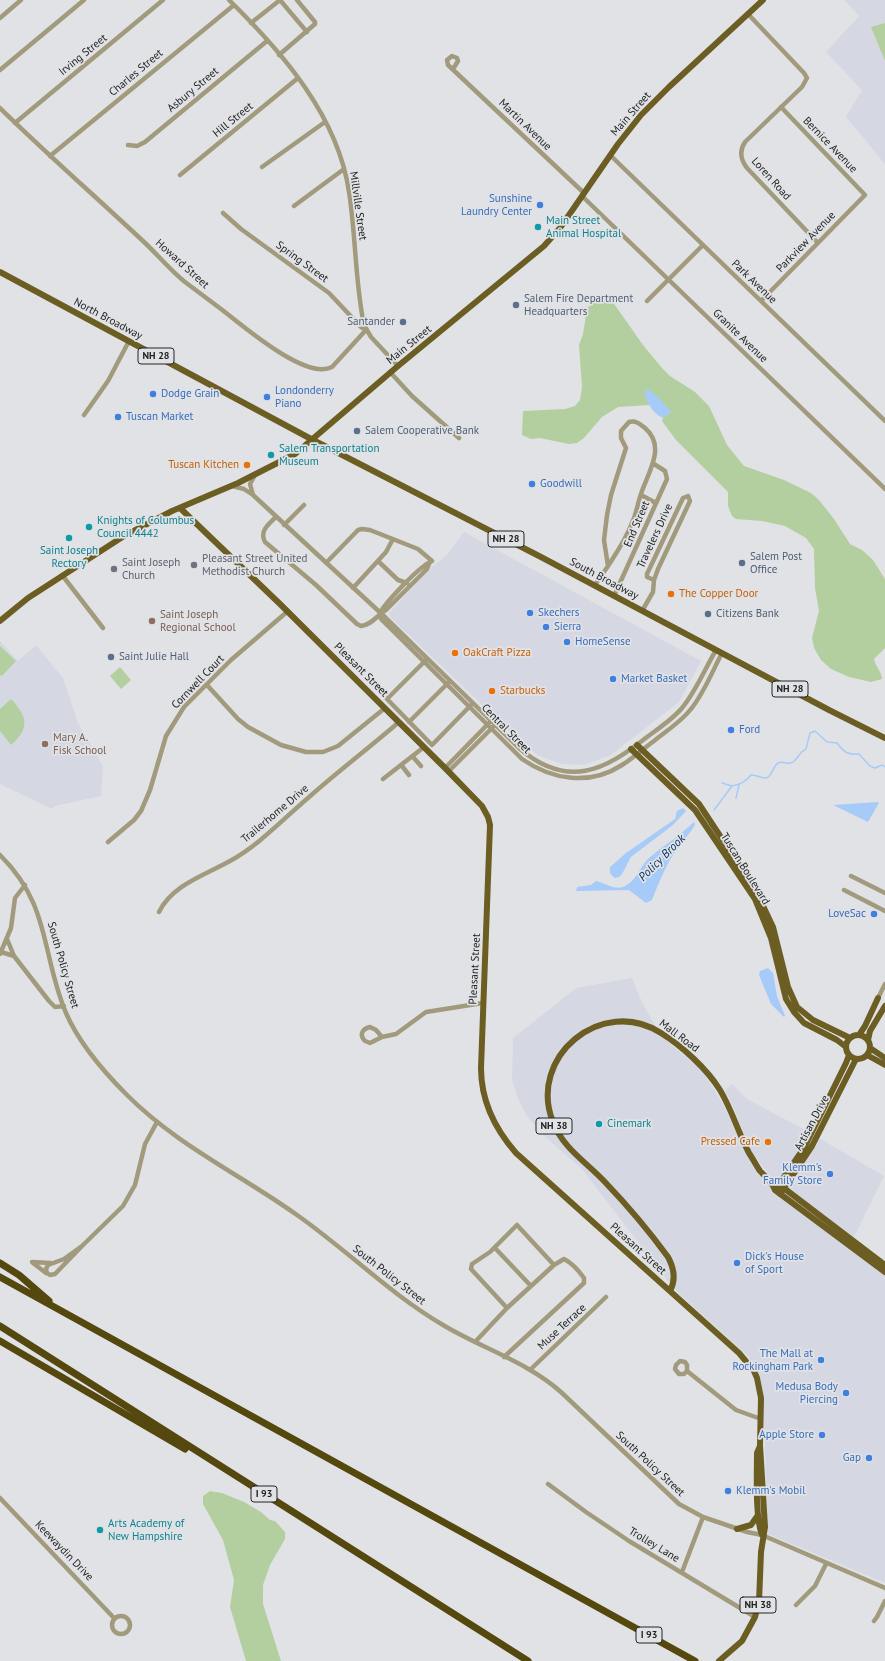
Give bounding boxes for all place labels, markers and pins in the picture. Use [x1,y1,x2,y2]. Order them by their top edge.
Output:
place label: Sunshine Laundry Center [461,192,532,218]
marker: Sunshine Laundry Center [535,200,545,210]
place label: Main Street Animal Hospital [546,214,621,240]
marker: Main Street Animal Hospital [533,222,543,232]
place label: Salem Fire Department Headquarters [524,292,633,318]
marker: Salem Fire Department Headquarters [511,300,521,310]
place label: Santander [347,315,395,329]
marker: Santander [398,317,408,327]
place label: Londonderry Piano [275,384,334,410]
place label: Dodge Grain [161,387,219,401]
marker: Dodge Grain [148,389,158,399]
marker: Londonderry Piano [262,392,272,402]
place label: Tuscan Market [126,410,193,424]
marker: Tuscan Market [113,412,123,422]
place label: Salem Cooperative Bank [365,424,479,438]
marker: Salem Cooperative Bank [352,426,362,436]
place label: Salem Transportation Museum [279,442,379,468]
marker: Salem Transportation Museum [266,450,276,460]
place label: Tuscan Kitchen [168,458,239,472]
marker: Tuscan Kitchen [242,460,252,470]
place label: Goodwill [540,477,582,491]
marker: Goodwill [527,479,537,489]
place label: Knights of Columbus Council 4442 [97,514,194,540]
marker: Knights of Columbus Council 4442 [84,522,94,532]
marker: Saint Joseph Rectory [64,533,74,543]
place label: Saint Joseph Rectory [40,544,98,570]
place label: Salem Post Office [750,550,802,576]
place label: Pleasant Street United Methodist Church [202,552,307,578]
place label: Saint Joseph Church [122,556,180,582]
marker: Salem Post Office [737,558,747,568]
marker: Pleasant Street United Methodist Church [189,560,199,570]
marker: Saint Joseph Church [109,564,119,574]
place label: The Copper Door [679,587,758,601]
marker: The Copper Door [666,589,676,599]
place label: Skechers [538,606,579,620]
place label: Citizens Bank [716,607,779,621]
place label: Saint Joseph Regional School [160,608,236,634]
marker: Skechers [525,608,535,618]
marker: Citizens Bank [703,609,713,619]
marker: Saint Joseph Regional School [147,616,157,626]
place label: Sierra [554,620,581,634]
marker: Sierra [541,622,551,632]
place label: HomeSense [575,635,630,649]
marker: HomeSense [562,637,572,647]
place label: OakCraft Pizza [463,646,531,660]
marker: OakCraft Pizza [450,648,460,658]
place label: Saint Julie Hall [119,650,189,664]
marker: Saint Julie Hall [106,652,116,662]
place label: Market Basket [621,672,687,686]
marker: Market Basket [608,674,618,684]
place label: Starbucks [500,684,545,698]
marker: Starbucks [487,686,497,696]
place label: Ford [739,723,760,737]
marker: Ford [726,725,736,735]
place label: Mary A. Fisk School [53,731,106,757]
marker: Mary A. Fisk School [40,739,50,749]
place label: LoveSac [828,907,866,921]
marker: LoveSac [869,909,879,919]
place label: Cinemark [607,1117,651,1131]
marker: Cinemark [594,1119,604,1129]
place label: Pressed Cafe [701,1135,760,1149]
marker: Pressed Cafe [763,1137,773,1147]
place label: Klemm's Family Store [763,1161,822,1187]
marker: Klemm's Family Store [825,1169,835,1179]
place label: Dick's House of Sport [745,1250,804,1276]
marker: Dick's House of Sport [732,1258,742,1268]
place label: The Mall at Rockingham Park [732,1347,813,1373]
marker: The Mall at Rockingham Park [816,1355,826,1365]
place label: Medusa Body Piercing [775,1380,838,1406]
marker: Medusa Body Piercing [841,1388,851,1398]
place label: Apple Store [759,1428,814,1442]
marker: Apple Store [817,1430,827,1440]
place label: Gap [843,1451,861,1465]
marker: Gap [864,1453,874,1463]
place label: Klemm's Mobil [736,1484,805,1498]
marker: Klemm's Mobil [723,1486,733,1496]
place label: Arts Academy of New Hampshire [108,1517,184,1543]
marker: Arts Academy of New Hampshire [95,1525,105,1535]

